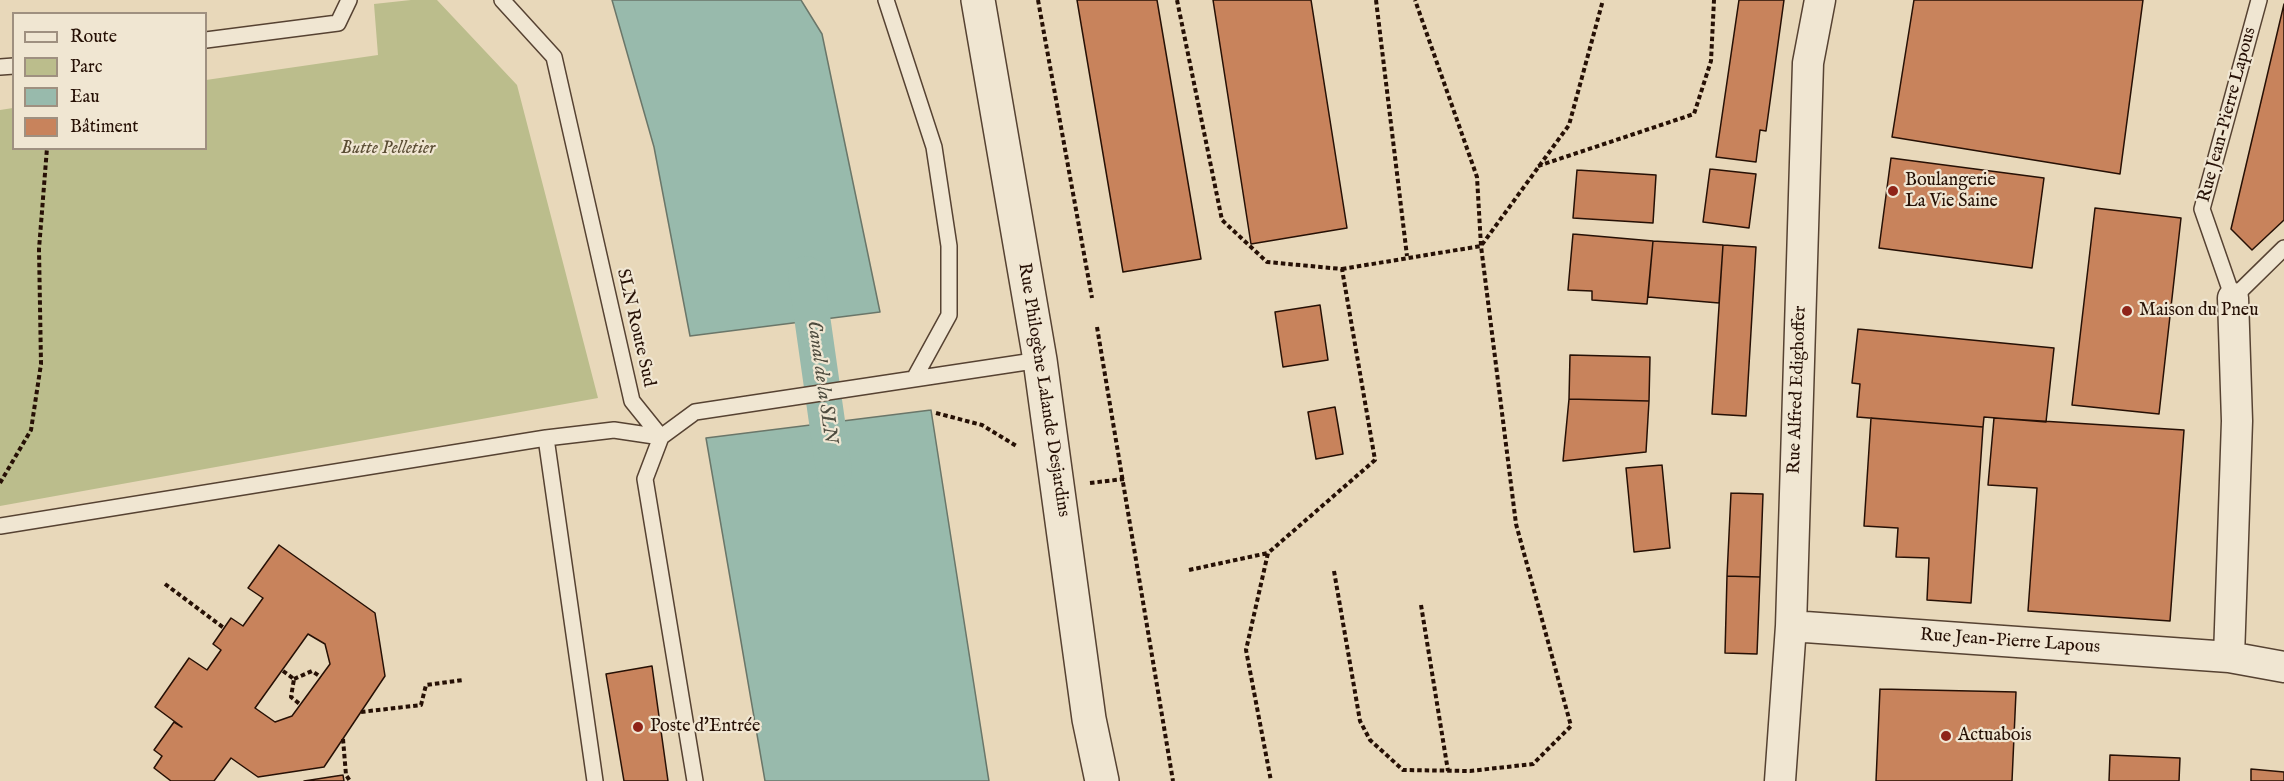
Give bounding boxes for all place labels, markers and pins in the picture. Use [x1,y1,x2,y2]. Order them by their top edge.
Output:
place label: Boulangerie La Vie Saine [1905,170,1998,213]
marker: Boulangerie La Vie Saine [1886,184,1900,198]
place label: Maison du Pneu [2139,300,2258,322]
marker: Maison du Pneu [2120,304,2134,318]
place label: Poste d'Entrée [650,716,760,738]
marker: Poste d'Entrée [631,720,645,734]
place label: Actuabois [1958,725,2032,747]
marker: Actuabois [1939,729,1953,743]

